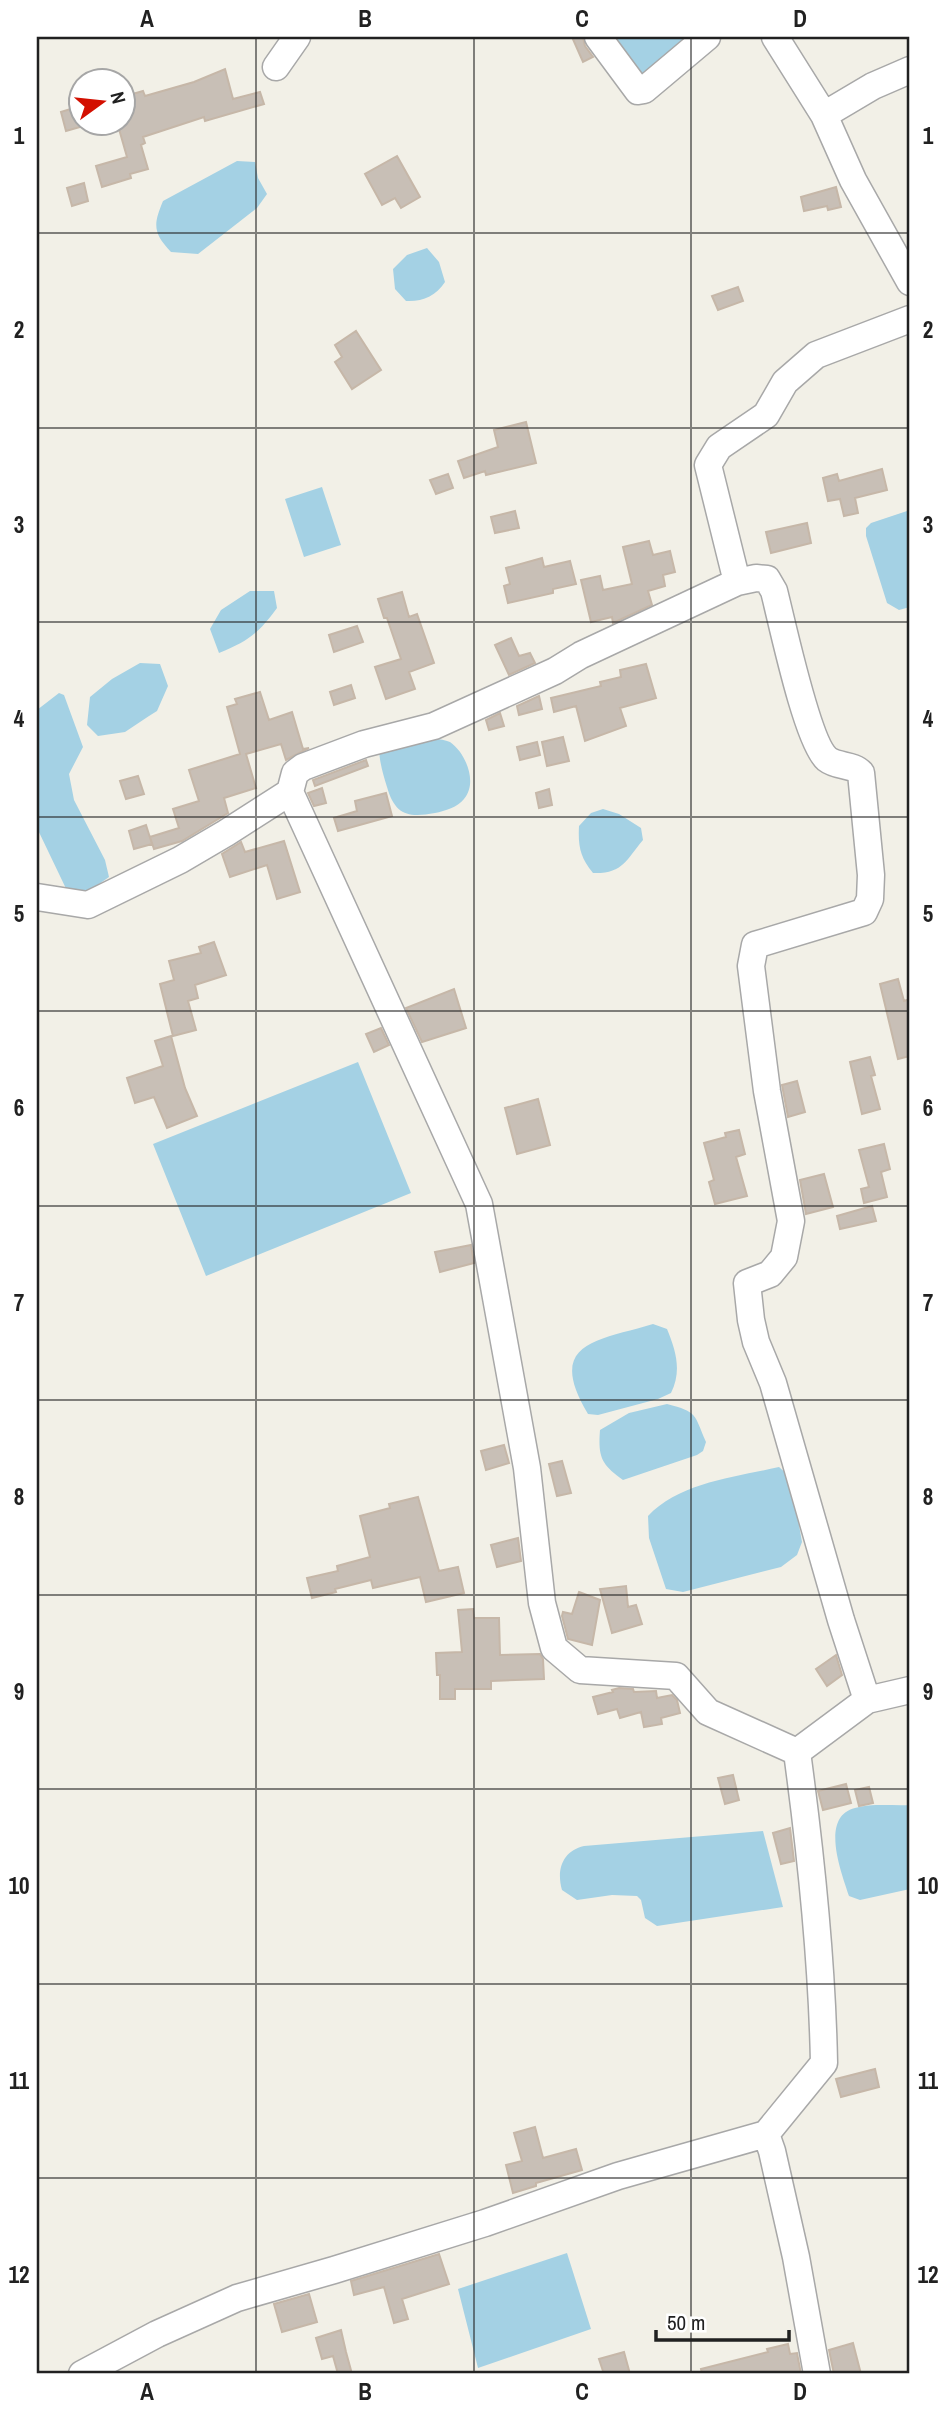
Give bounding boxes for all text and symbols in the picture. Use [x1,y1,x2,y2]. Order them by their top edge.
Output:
text: A [140,3,154,34]
text: B [358,3,372,34]
text: C [575,3,589,34]
text: D [793,3,807,34]
north arrow [66,66,136,136]
text: N [104,89,132,106]
text: 1 [14,120,25,151]
text: 1 [923,120,934,151]
text: 2 [14,314,24,345]
text: 2 [923,314,933,345]
text: 3 [14,509,24,540]
text: 3 [923,509,933,540]
text: 4 [14,703,25,734]
text: 4 [923,703,934,734]
text: 5 [14,898,24,929]
text: 5 [923,898,933,929]
text: 6 [14,1092,24,1123]
text: 6 [923,1092,933,1123]
text: 7 [14,1287,24,1318]
text: 7 [923,1287,933,1318]
text: 8 [14,1481,24,1512]
text: 8 [923,1481,933,1512]
text: 9 [14,1676,24,1707]
text: 9 [923,1676,933,1707]
text: 10 [9,1870,29,1901]
text: 10 [918,1870,938,1901]
text: 11 [9,2065,29,2096]
text: 11 [918,2065,938,2096]
text: 12 [9,2259,29,2290]
text: 12 [918,2259,938,2290]
scale bar [656,2299,790,2343]
text: 50 m [667,2308,705,2337]
text: A [140,2376,154,2407]
text: B [358,2376,372,2407]
text: C [575,2376,589,2407]
text: D [793,2376,807,2407]

